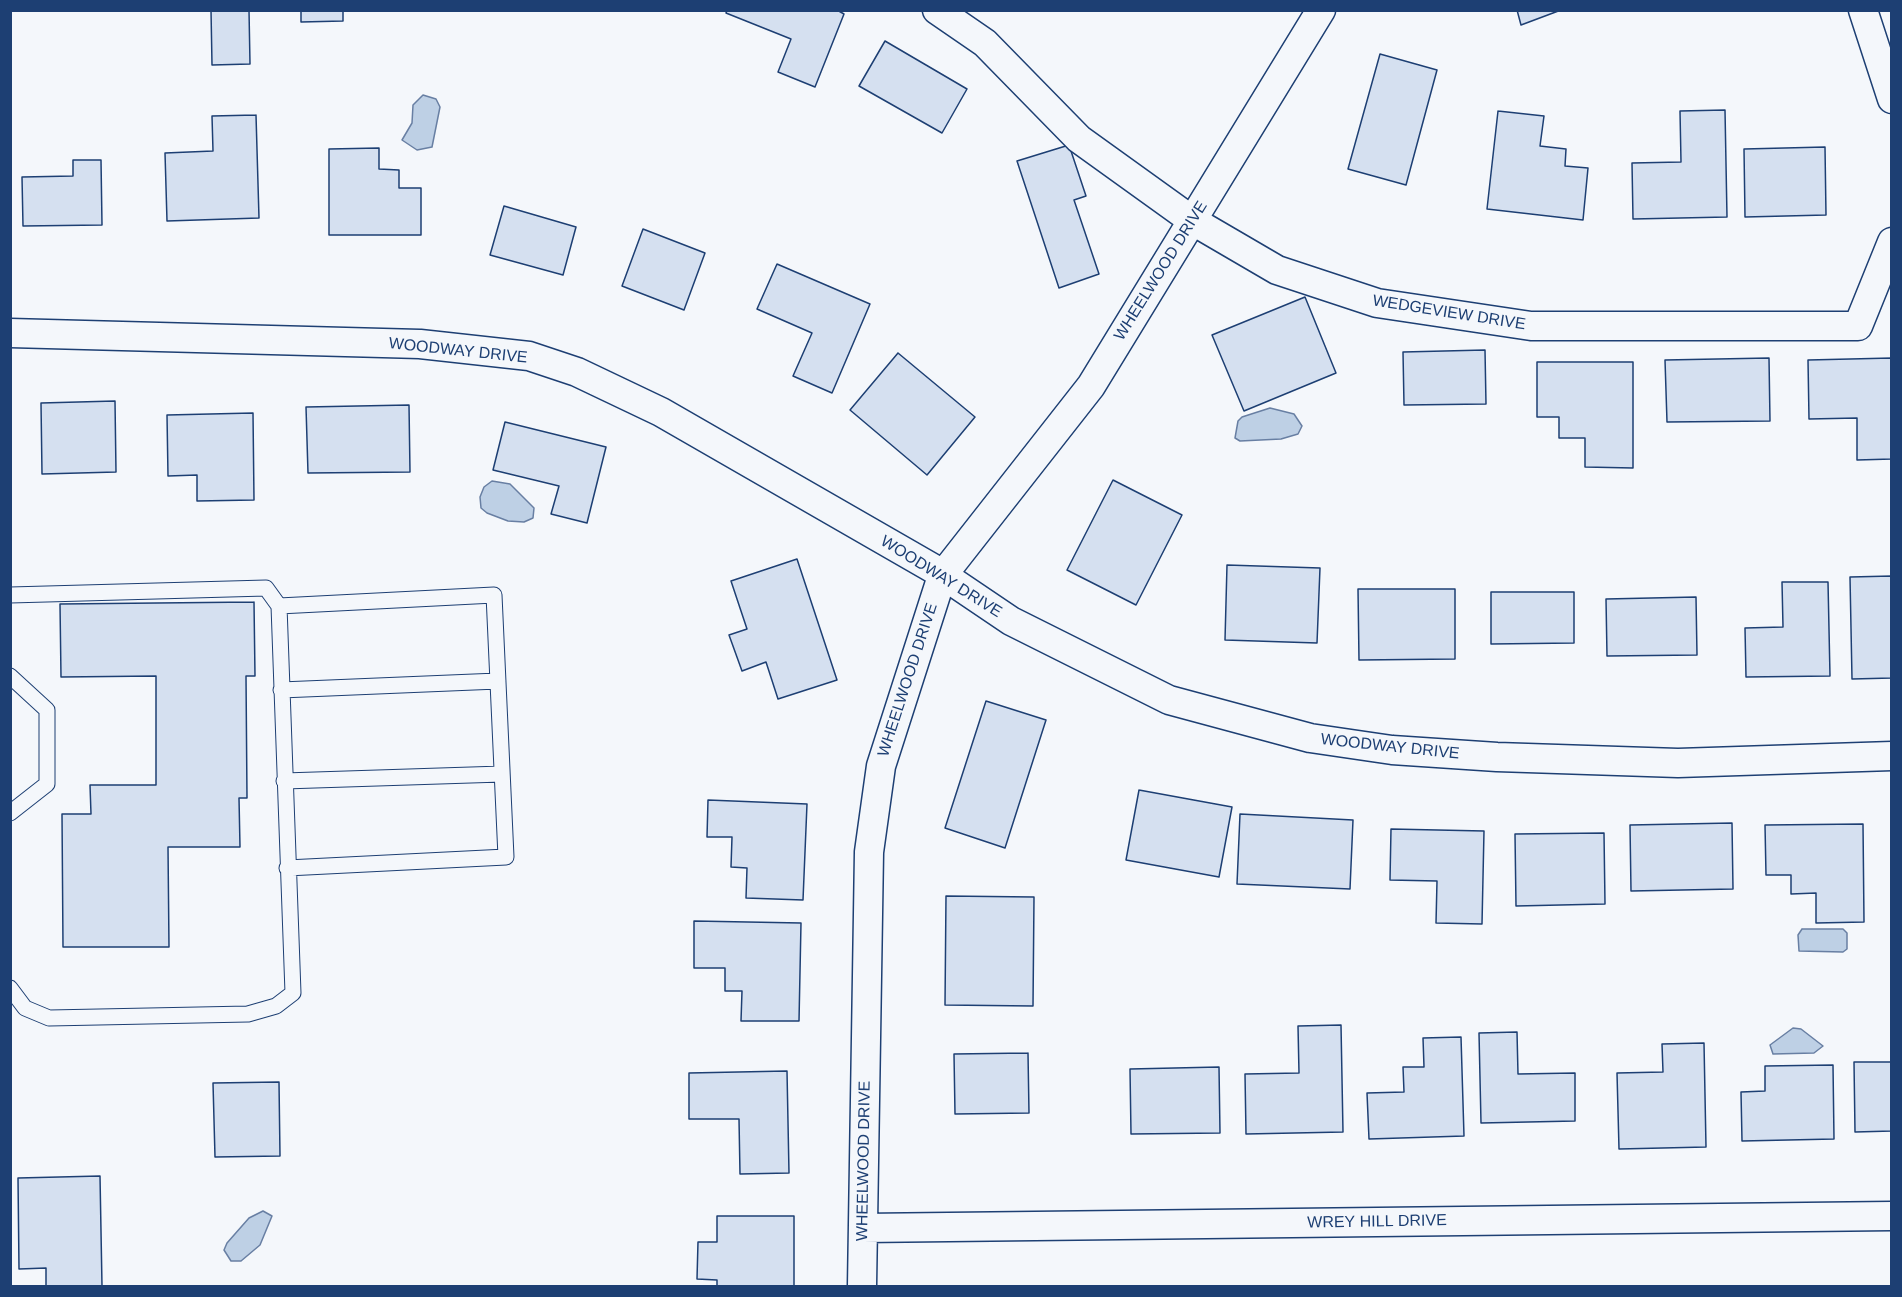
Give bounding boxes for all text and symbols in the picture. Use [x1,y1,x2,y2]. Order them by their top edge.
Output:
street label: WHEELWOOD DRIVE [1110,198,1212,344]
street label: WEDGEVIEW DRIVE [1371,291,1527,335]
street label: WOODWAY DRIVE [388,334,528,368]
street label: WOODWAY DRIVE [877,532,1005,622]
street label: WHEELWOOD DRIVE [874,601,942,759]
street label: WOODWAY DRIVE [1320,730,1460,764]
street label: WHEELWOOD DRIVE [853,1081,875,1241]
street label: WREY HILL DRIVE [1307,1211,1447,1233]

